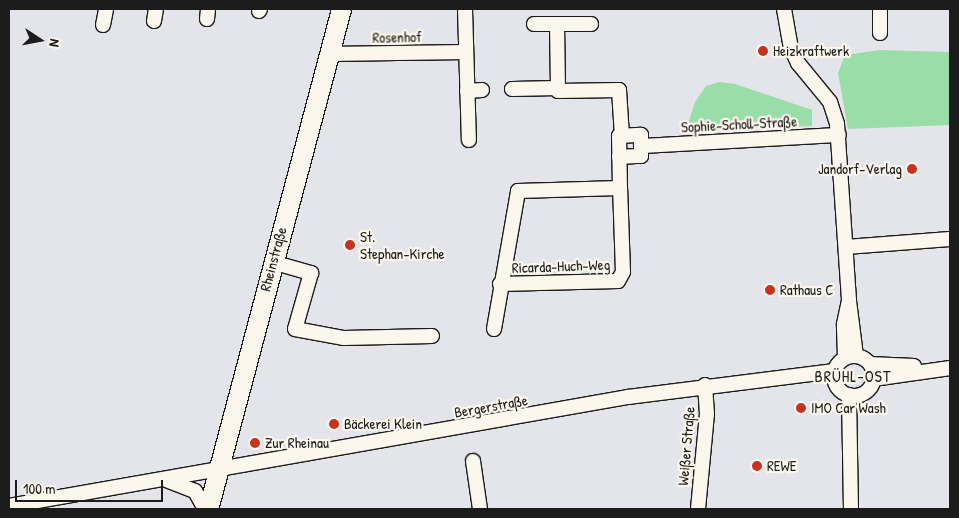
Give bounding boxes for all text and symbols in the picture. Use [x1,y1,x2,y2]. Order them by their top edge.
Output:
north arrow [15,15,65,65]
street label: Rosenhof [372,28,422,46]
text: N [45,37,65,48]
place label: Heizkraftwerk [773,42,849,60]
marker: Heizkraftwerk [757,45,769,57]
street label: Sophie-Scholl-Straße [680,112,798,136]
place label: Jandorf-Verlag [818,160,902,178]
marker: Jandorf-Verlag [906,163,918,175]
street label: Rheinstraße [256,225,290,293]
place label: St. Stephan-Kirche [360,227,445,262]
marker: St. Stephan-Kirche [344,239,356,251]
street label: Ricarda-Huch-Weg [511,255,611,277]
place label: Rathaus C [780,281,833,299]
marker: Rathaus C [764,284,776,296]
district label: BRÜHL-OST [813,366,893,386]
street label: Bergerstraße [453,391,529,421]
place label: IMO Car Wash [811,399,886,417]
marker: IMO Car Wash [795,402,807,414]
street label: Weißer Straße [674,406,698,486]
place label: Bäckerei Klein [344,415,422,433]
marker: Bäckerei Klein [328,418,340,430]
place label: Zur Rheinau [265,434,329,452]
marker: Zur Rheinau [249,437,261,449]
place label: REWE [767,457,796,475]
marker: REWE [751,460,763,472]
scale bar [18,470,165,502]
text: 100 m [23,478,56,499]

